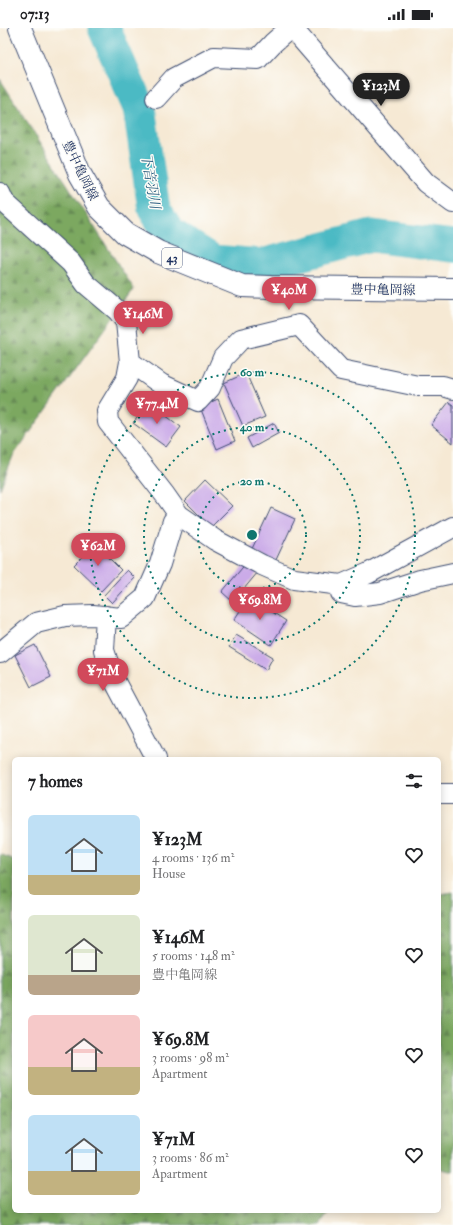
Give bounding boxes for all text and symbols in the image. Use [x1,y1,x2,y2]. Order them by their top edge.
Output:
text: 07:13 [20,5,49,24]
pin: ¥123M [353,73,409,107]
text: ¥123M [362,78,400,94]
street label: 豊中亀岡線 [59,138,102,203]
water label: 下音羽川 [137,152,164,212]
road number: 43 [162,248,182,268]
pin: ¥40M [265,277,313,311]
street label: 豊中亀岡線 [350,281,416,299]
text: ¥40M [271,282,307,298]
pin: ¥146M [115,301,171,335]
text: ¥146M [123,306,163,322]
text: 60 m [240,365,265,380]
pin: ¥77.4M [124,391,190,425]
text: ¥77.4M [135,396,179,412]
text: 40 m [239,420,265,435]
text: 20 m [240,474,265,489]
centre of rings [245,528,259,542]
pin: ¥62M [74,533,122,567]
text: ¥62M [80,538,116,554]
pin: ¥69.8M [227,587,293,621]
text: ¥69.8M [238,592,282,608]
pin: ¥71M [79,658,127,692]
text: ¥71M [87,663,119,679]
icon: filters [403,770,425,792]
text: 7 homes [28,771,83,792]
text: ¥123M [152,829,202,850]
icon: home [60,831,108,879]
icon: heart [403,844,425,866]
text: 4 rooms · 136 m² [152,850,234,866]
text: House [152,866,185,882]
text: ¥146M [152,927,205,948]
icon: home [60,931,108,979]
icon: heart [403,944,425,966]
text: 5 rooms · 148 m² [152,948,235,964]
text: 豊中亀岡線 [152,967,217,983]
text: ¥69.8M [152,1029,210,1050]
icon: home [60,1031,108,1079]
icon: heart [403,1044,425,1066]
text: 3 rooms · 98 m² [152,1050,229,1066]
text: Apartment [152,1066,208,1082]
text: ¥71M [152,1129,195,1150]
icon: home [60,1131,108,1179]
icon: heart [403,1144,425,1166]
text: 3 rooms · 86 m² [152,1150,229,1166]
text: Apartment [152,1166,208,1182]

